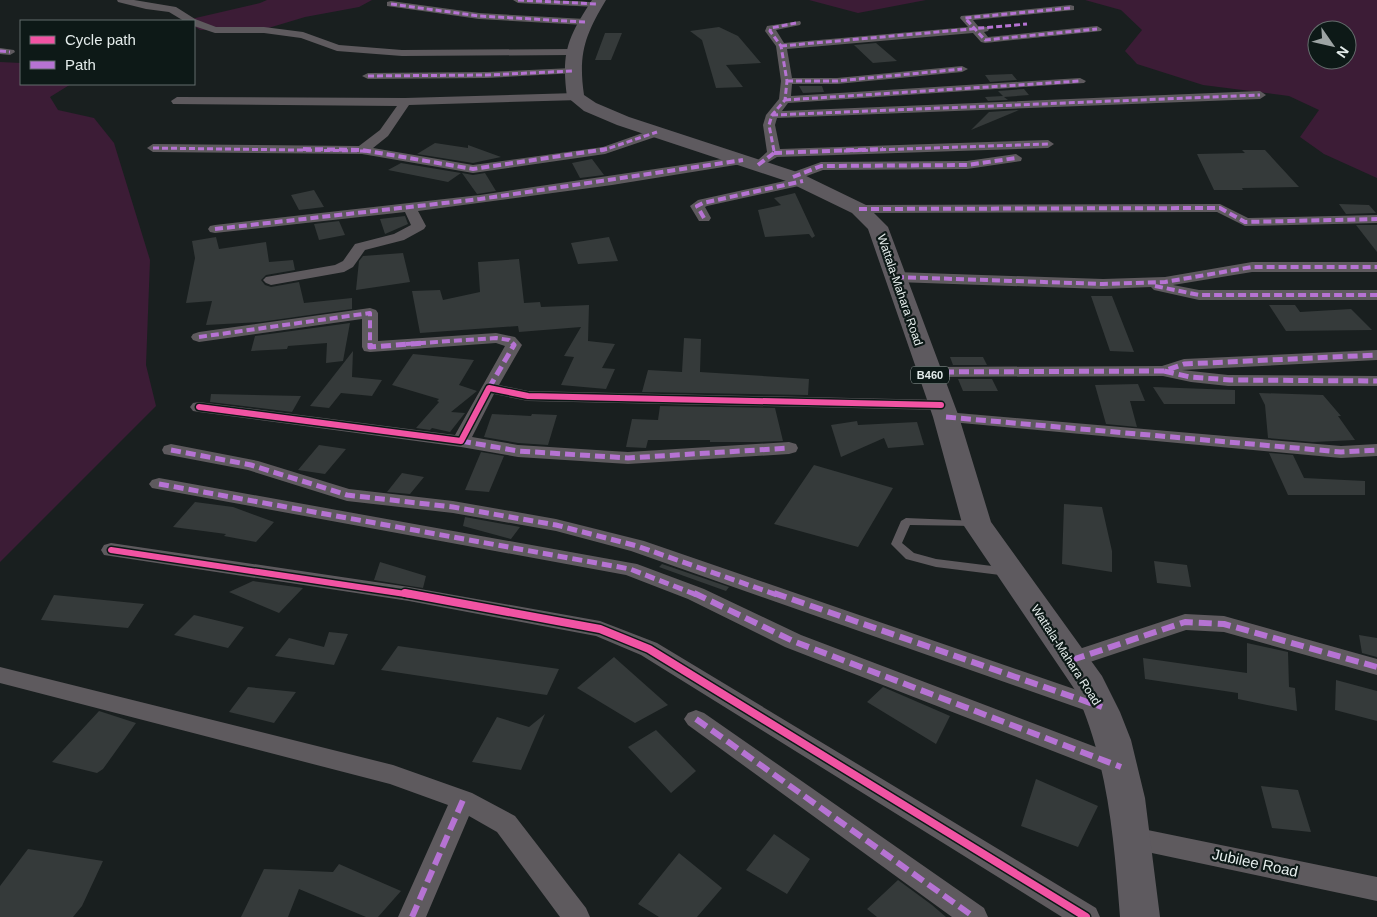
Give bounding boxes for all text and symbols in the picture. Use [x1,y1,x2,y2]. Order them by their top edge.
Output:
legend [20,20,195,85]
north arrow [1307,20,1357,70]
text: Cycle path [65,31,136,48]
text: N [1333,44,1352,61]
text: Path [65,56,96,73]
street label: Wattala-Mahara Road [874,232,926,348]
road number: B460 [911,366,949,384]
street label: Wattala-Mahara Road [1028,602,1104,708]
street label: Jubilee Road [1211,845,1300,880]

